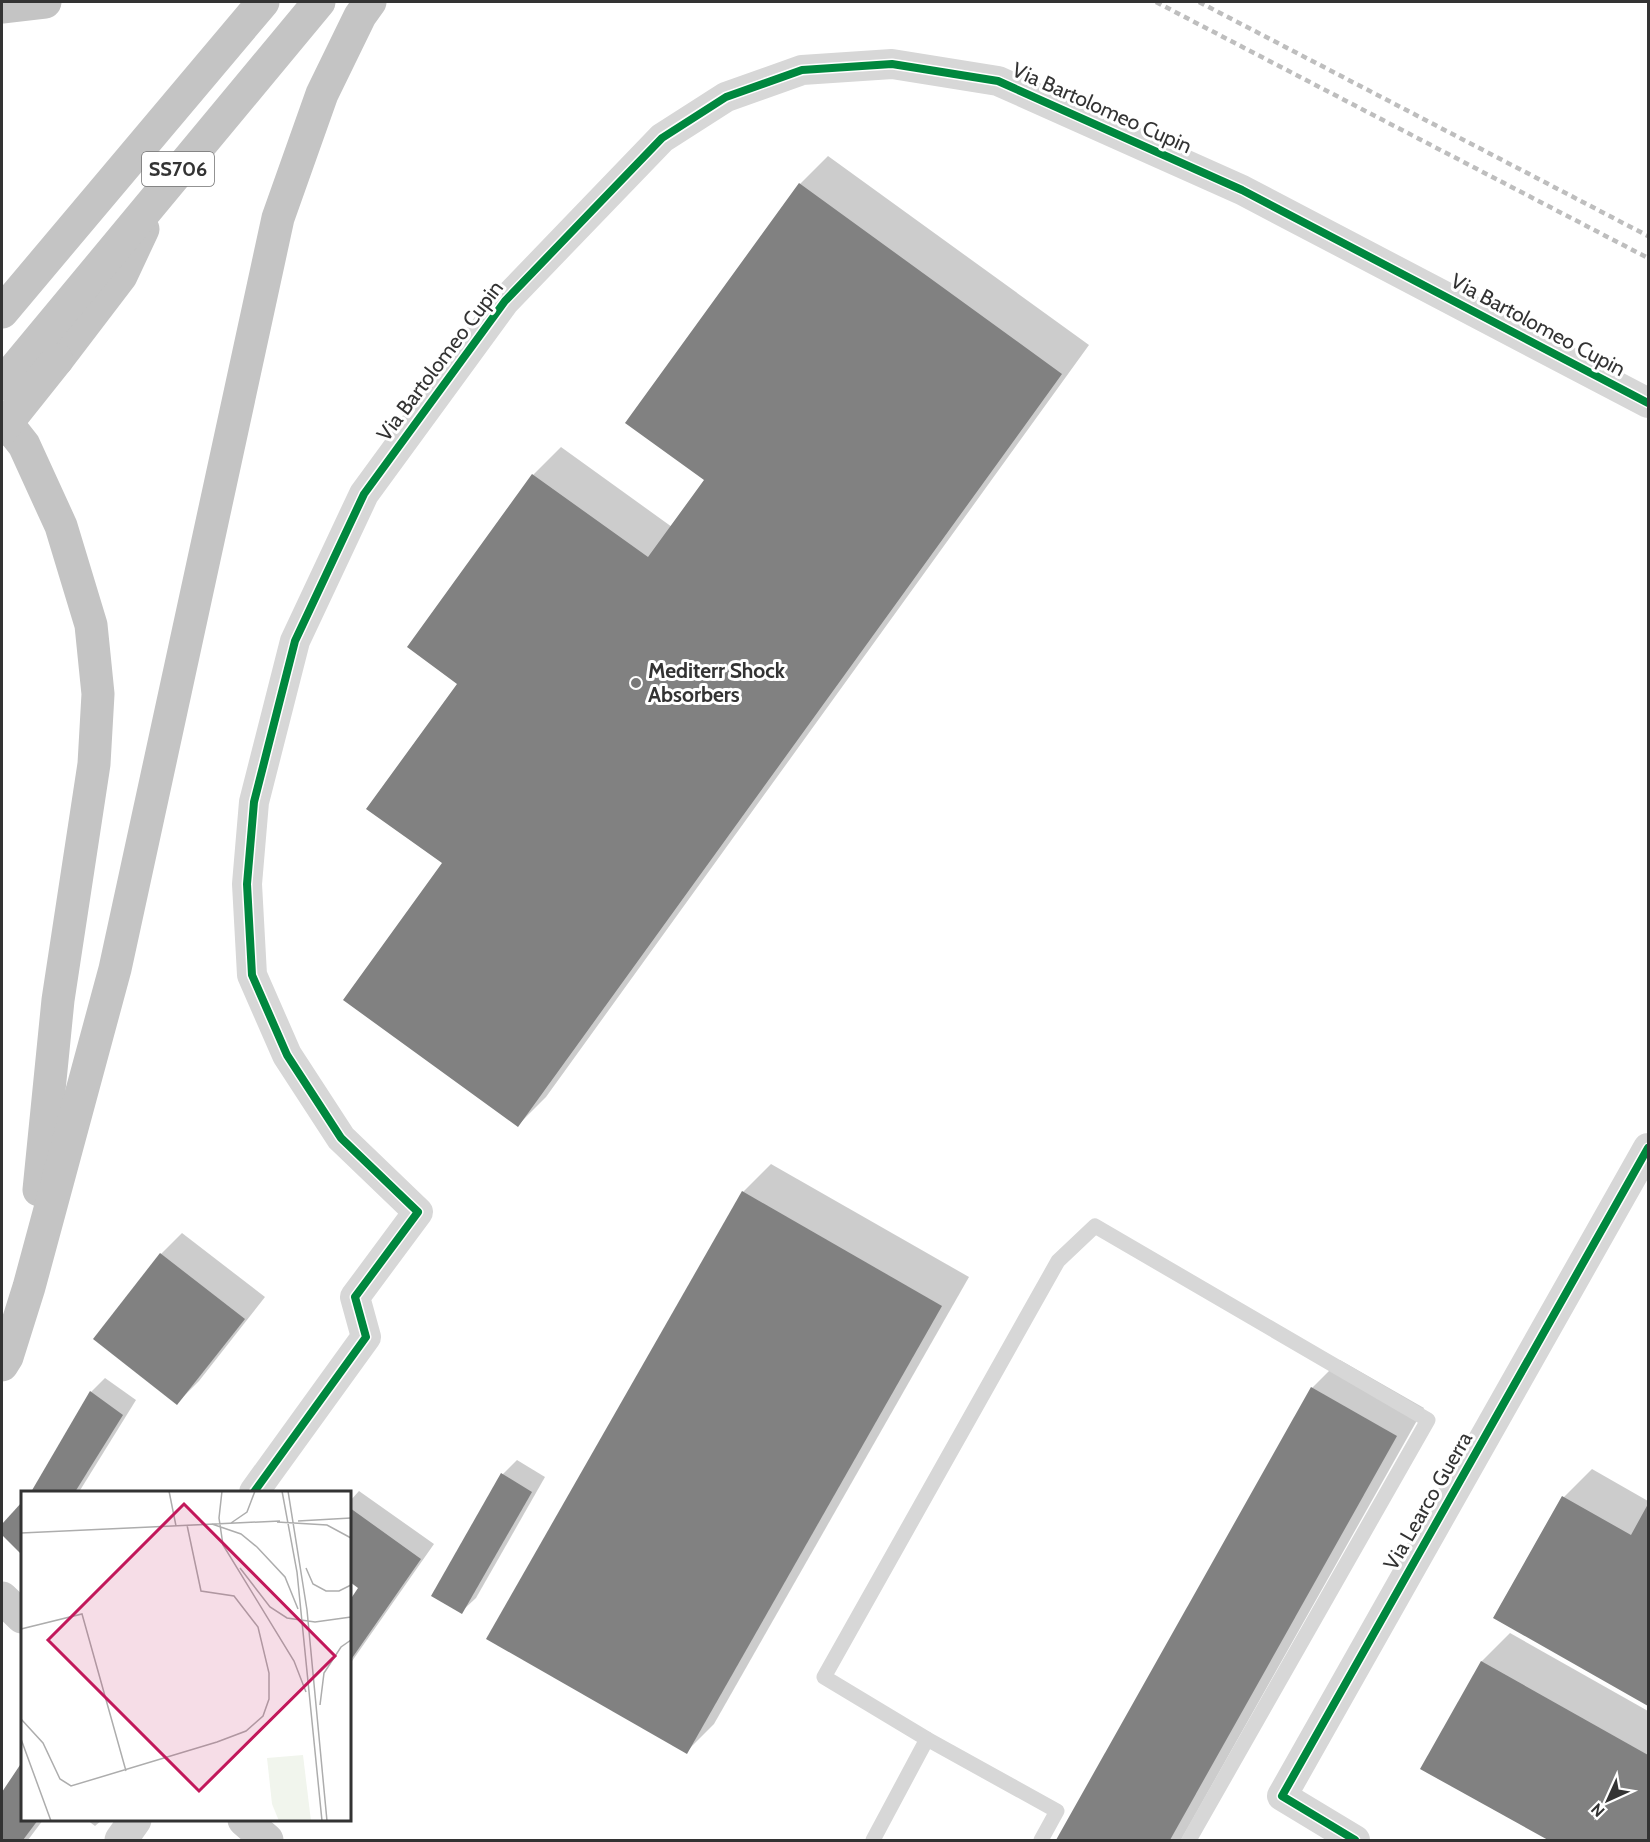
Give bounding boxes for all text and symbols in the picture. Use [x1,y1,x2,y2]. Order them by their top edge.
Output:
street label: Via Bartolomeo Cupin [1008,57,1196,158]
road number: SS706 [142,152,214,186]
street label: Via Bartolomeo Cupin [1447,268,1630,381]
street label: Via Bartolomeo Cupin [371,276,508,446]
place label: Mediterr Shock Absorbers [648,658,786,707]
marker: Mediterr Shock Absorbers [629,676,643,690]
street label: Via Learco Guerra [1378,1427,1477,1574]
inset map [21,1491,351,1821]
north arrow [1578,1770,1638,1830]
text: N [1587,1800,1608,1821]

